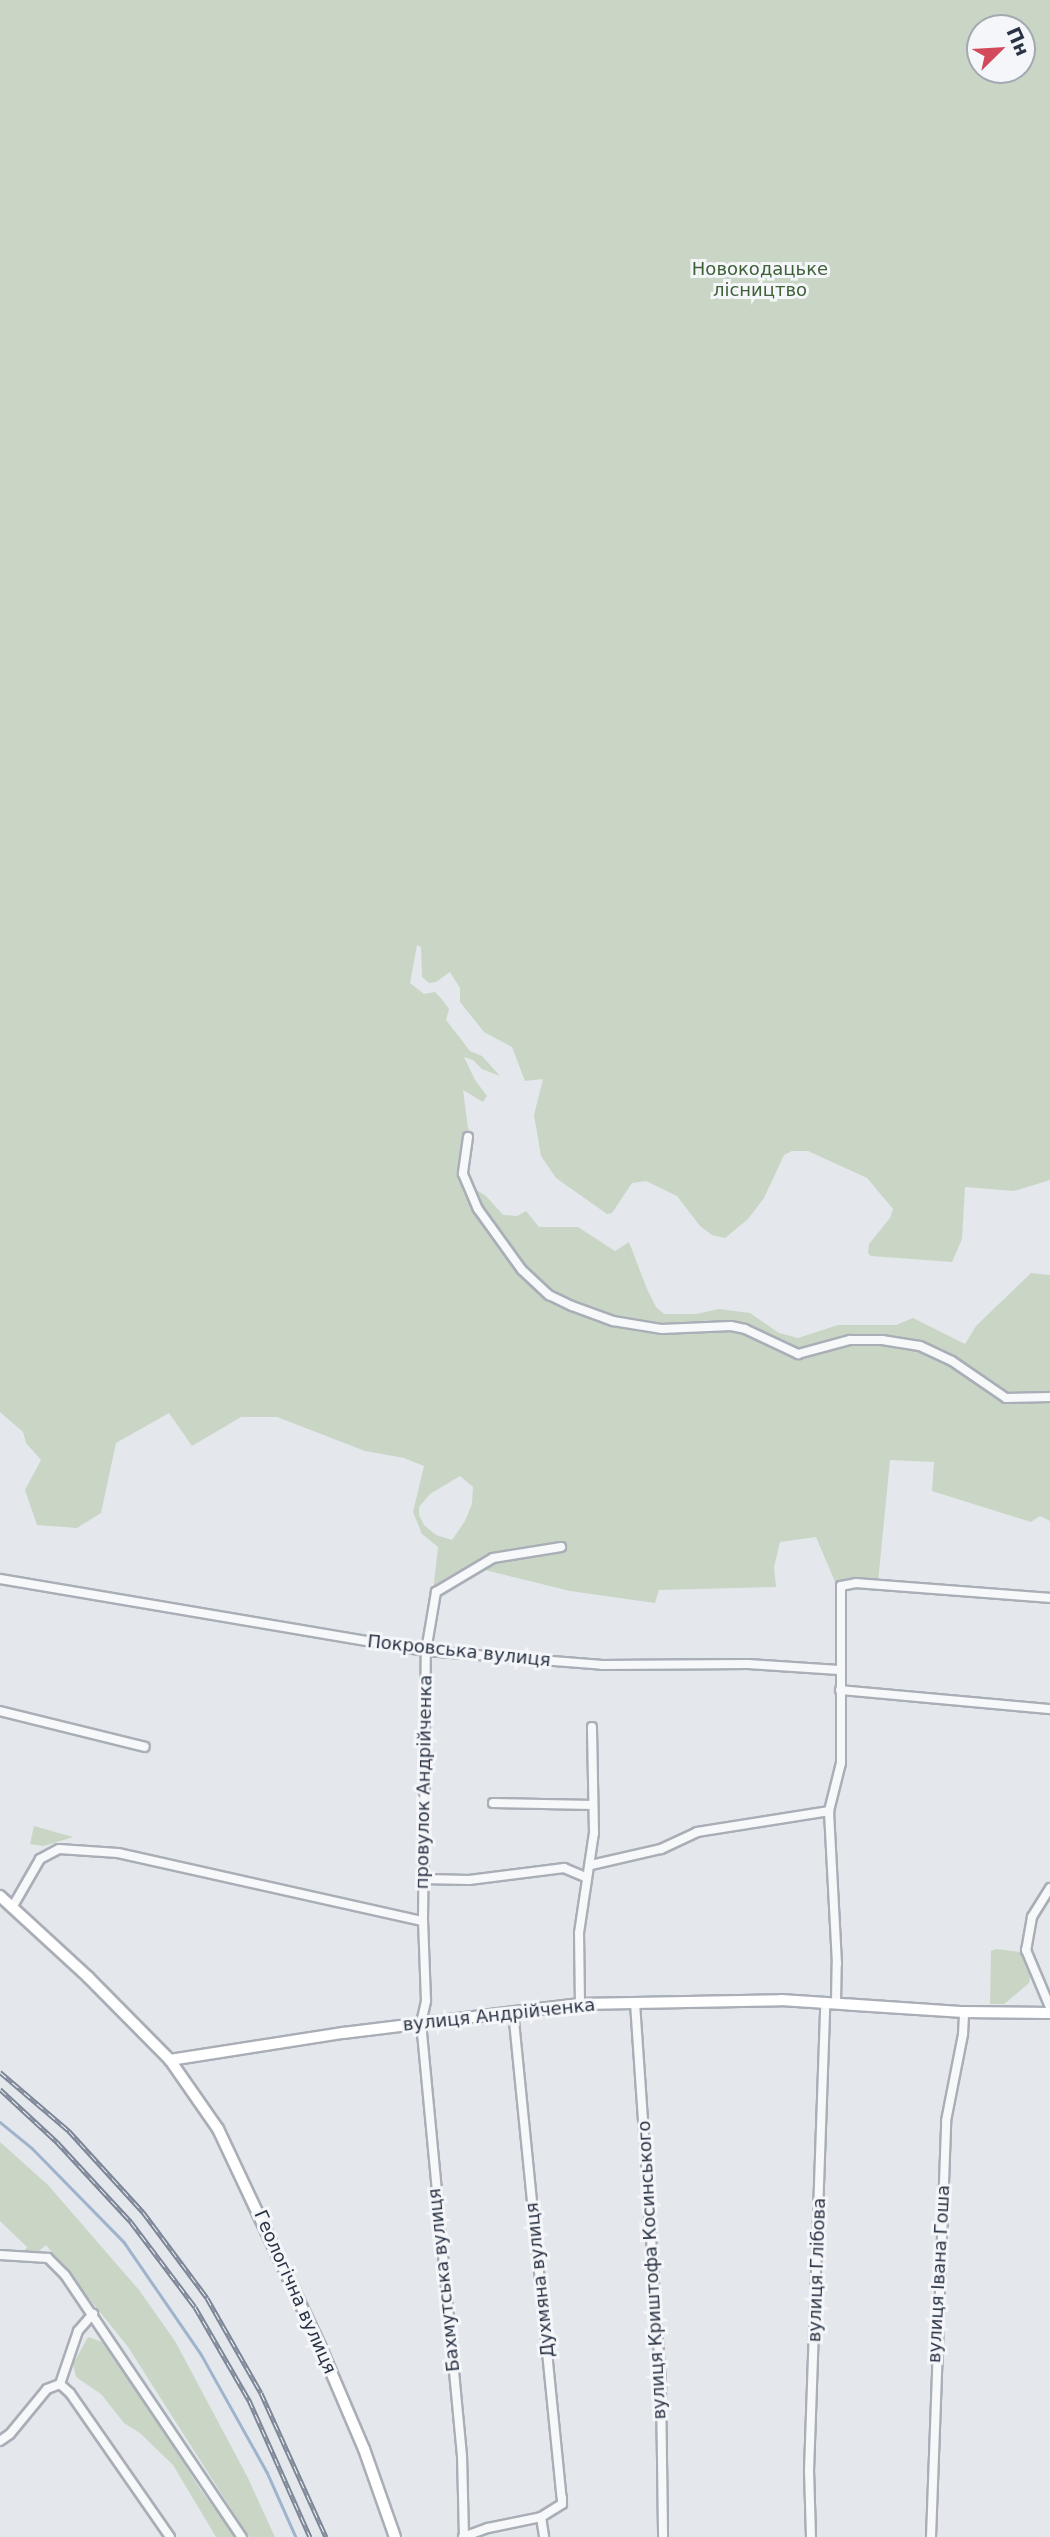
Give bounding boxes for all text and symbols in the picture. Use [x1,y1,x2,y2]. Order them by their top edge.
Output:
north arrow [966,14,1036,84]
text: Пн [1002,24,1034,59]
park label: Новокодацьке лісництво [692,259,828,302]
street label: Покровська вулиця [366,1631,552,1671]
street label: провулок Андрійченка [411,1675,437,1889]
street label: вулиця Андрійченка [402,1994,596,2036]
street label: вулиця Криштофа Косинського [633,2120,671,2420]
street label: вулиця Івана Гоша [924,2184,954,2364]
street label: Бахмутська вулиця [424,2187,464,2373]
street label: вулиця Глібова [804,2197,830,2343]
street label: Духмяна вулиця [521,2201,559,2359]
street label: Геологічна вулиця [249,2207,341,2377]

